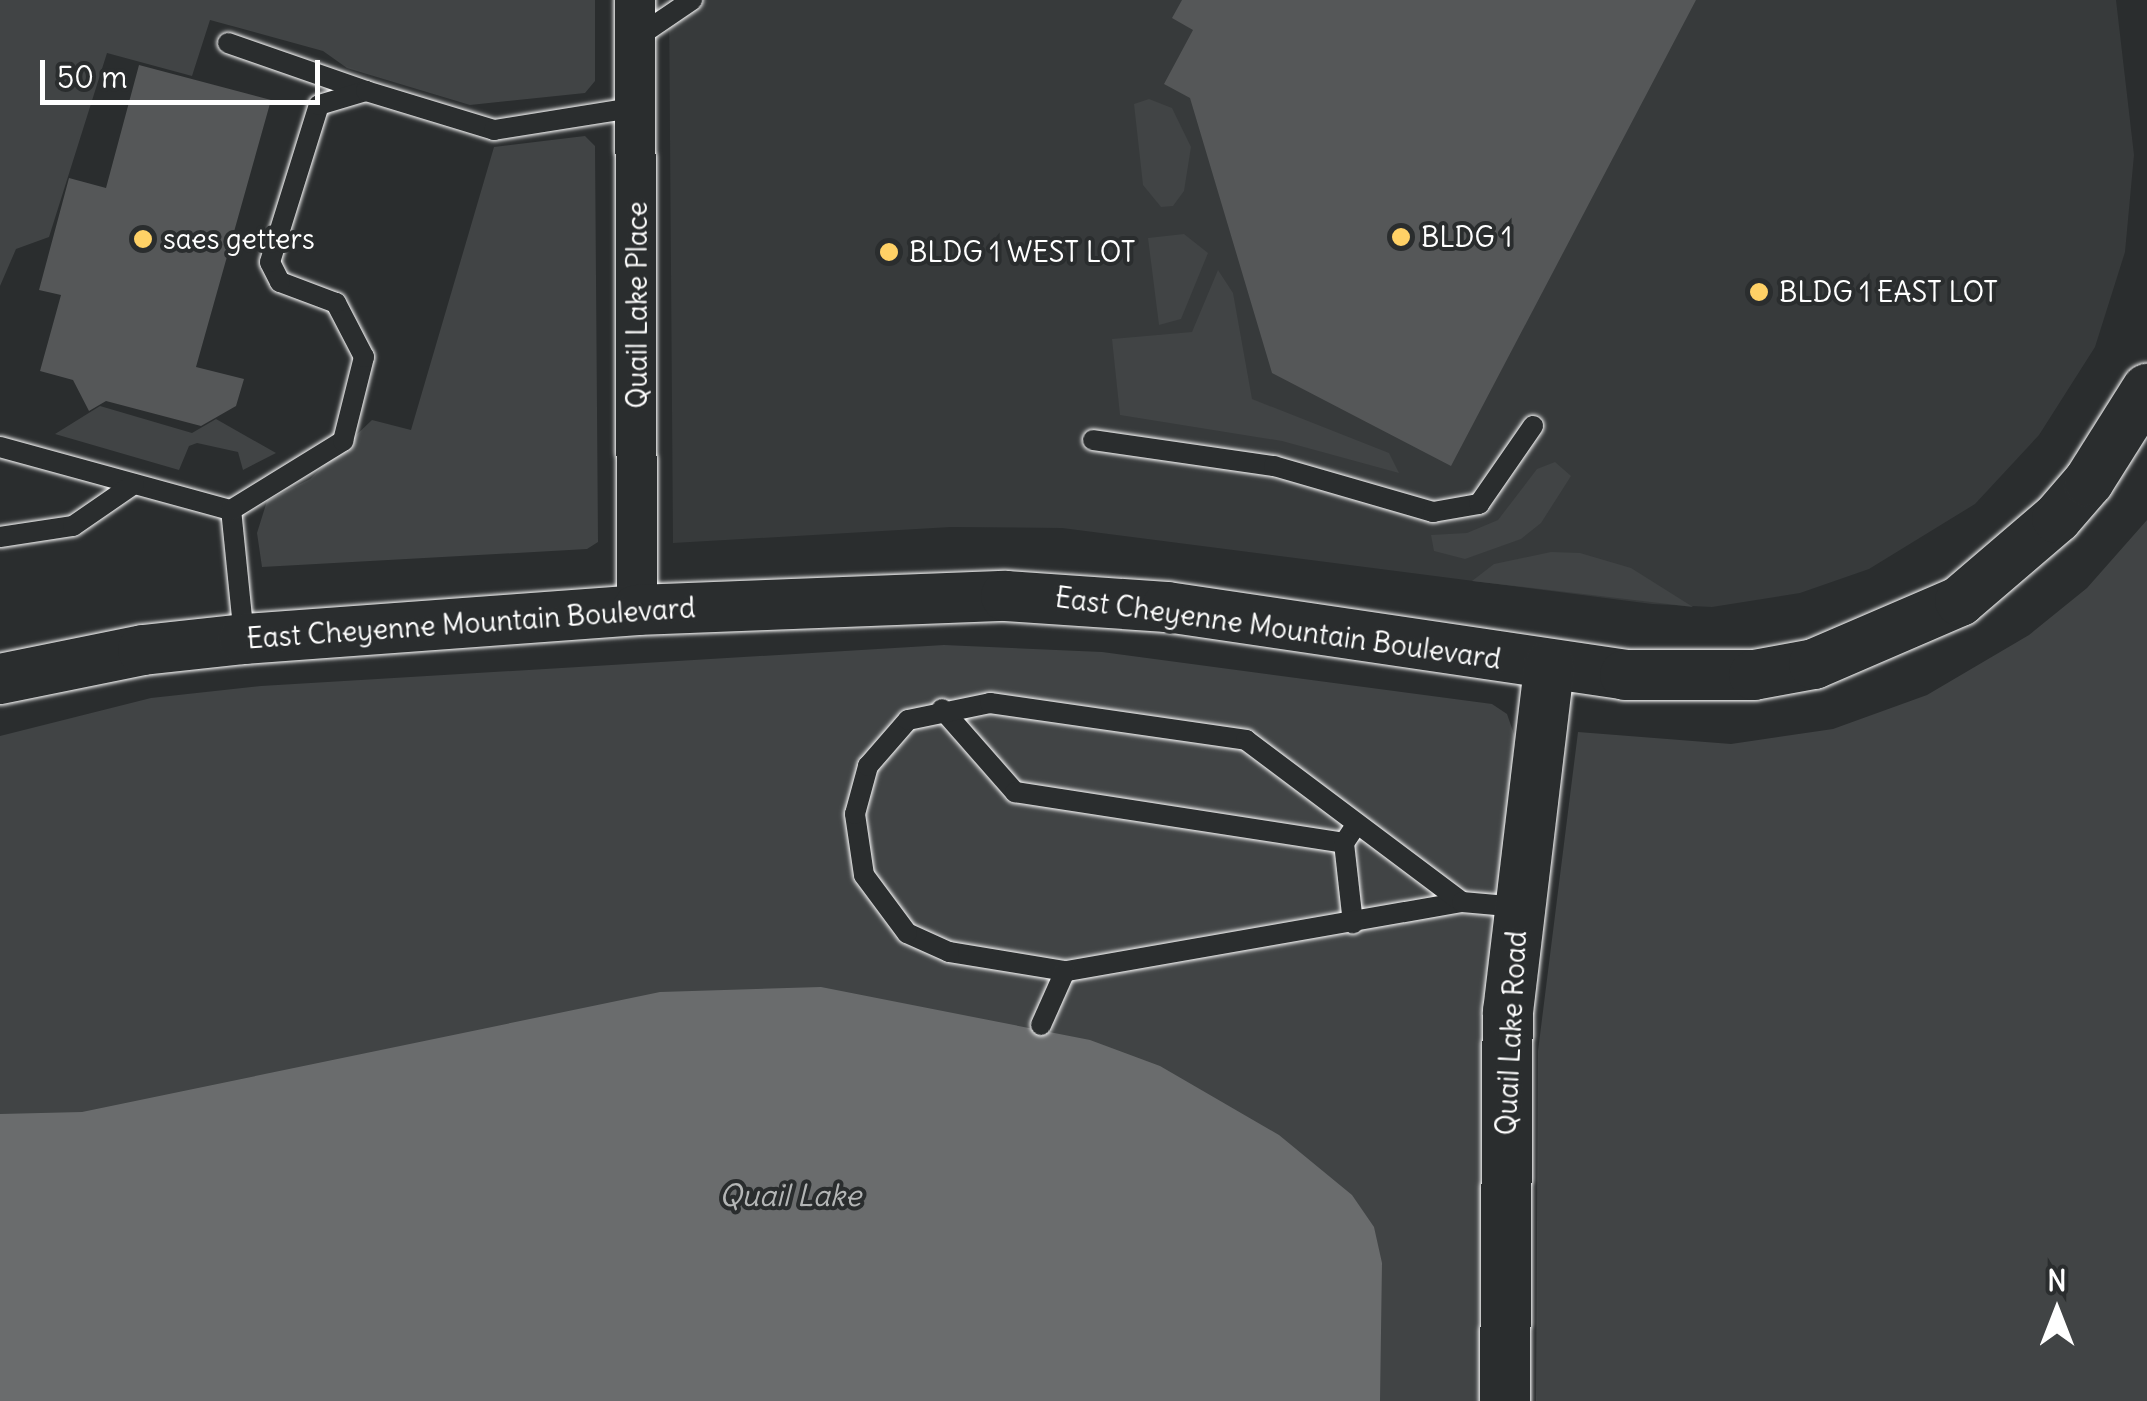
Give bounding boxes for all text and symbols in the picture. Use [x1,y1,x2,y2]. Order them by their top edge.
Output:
scale bar [45,40,325,102]
text: 50 m [57,58,127,96]
street label: Quail Lake Place [620,201,654,409]
place label: BLDG 1 [1421,220,1512,254]
place label: saes getters [163,222,315,256]
marker: BLDG 1 [1390,226,1412,248]
marker: saes getters [132,228,154,250]
place label: BLDG 1 WEST LOT [909,235,1135,269]
marker: BLDG 1 WEST LOT [878,241,900,263]
place label: BLDG 1 EAST LOT [1779,275,1998,309]
marker: BLDG 1 EAST LOT [1748,281,1770,303]
street label: East Cheyenne Mountain Boulevard [1053,580,1503,676]
street label: East Cheyenne Mountain Boulevard [246,591,696,655]
street label: Quail Lake Road [1489,930,1533,1136]
water label: Quail Lake [719,1177,861,1213]
north arrow [2007,1261,2107,1361]
text: N [2047,1263,2067,1299]

